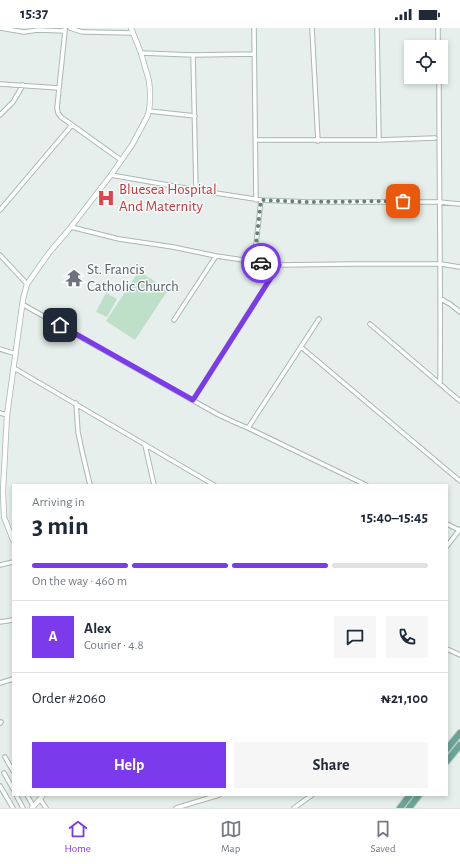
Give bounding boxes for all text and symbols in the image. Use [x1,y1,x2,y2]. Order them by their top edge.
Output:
text: 15:37 [20,6,48,21]
map controls [404,40,448,84]
button: locate [404,40,448,84]
place label: Bluesea Hospital And Maternity [119,182,217,214]
pin [386,184,420,218]
hospital icon: Bluesea Hospital And Maternity [96,188,116,208]
icon: bag [392,190,414,212]
courier [241,243,281,283]
icon: car [250,252,272,274]
place label: St. Francis Catholic Church [87,262,179,294]
temple icon: St. Francis Catholic Church [64,268,84,288]
pin [43,308,77,342]
icon: home [49,314,71,336]
text: Arriving in [32,496,85,509]
text: 15:40–15:45 [361,510,428,525]
text: 3 min [32,513,89,539]
text: On the way · 460 m [32,575,127,588]
button: chat [334,616,376,658]
button: phone [386,616,428,658]
text: Alex [84,621,111,636]
text: A [48,629,58,644]
text: Courier · 4.8 [84,639,144,652]
text: Order #2060 [32,691,106,706]
text: ₦21,100 [380,691,428,706]
button: Help [32,742,226,788]
button: Share [234,742,428,788]
tab: Home [64,818,91,855]
tab: Map [220,818,242,855]
tab: Saved [370,818,396,855]

